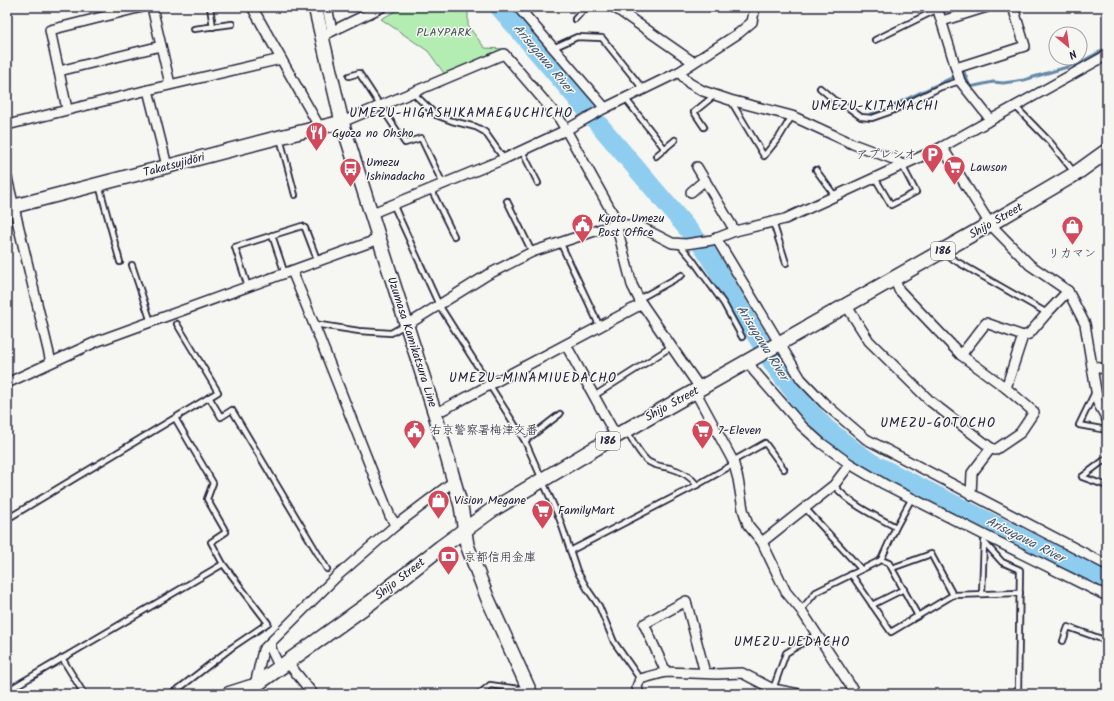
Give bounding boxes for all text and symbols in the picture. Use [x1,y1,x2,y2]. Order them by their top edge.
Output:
water label: Arisugawa River [507,19,580,101]
park label: PLAYPARK [416,23,472,42]
north arrow [1048,26,1088,66]
text: N [1065,44,1080,63]
district label: UMEZU-KITAMACHI [811,96,939,117]
district label: UMEZU-HIGASHIKAMAEGUCHICHO [349,103,573,124]
restaurant icon: Gyoza no Ohsho [304,120,330,153]
place label: Gyoza no Ohsho [332,124,414,143]
parking icon: アプレシオ [919,141,945,174]
place label: アプレシオ [856,145,916,164]
street label: Takatsujidōri [141,147,208,182]
place label: Umezu Ishinadacho [366,153,425,186]
supermarket icon: Lawson [941,154,967,187]
bus stop icon: Umezu Ishinadacho [338,156,364,189]
place label: Lawson [970,158,1007,177]
street label: Shijo Street [966,198,1027,244]
place label: Kyoto Umezu Post Office [598,209,664,242]
public building icon: Kyoto Umezu Post Office [569,212,595,245]
shop icon: リカマン [1059,213,1085,246]
road number: 186 [931,242,955,260]
place label: リカマン [1048,244,1096,263]
street label: Uzumasa Kamikatsura Line [382,274,442,410]
water label: Arisugawa River [730,301,795,387]
district label: UMEZU-MINAMIUEDACHO [449,368,617,389]
street label: Shijo Street [641,381,703,427]
district label: UMEZU-GOTOCHO [880,413,996,434]
public building icon: 右京警察署梅津交番 [401,417,427,450]
supermarket icon: 7-Eleven [689,417,715,450]
place label: 右京警察署梅津交番 [430,421,538,440]
place label: 7-Eleven [718,421,761,440]
road number: 186 [596,432,620,450]
shop icon: Vision Megane [426,487,452,520]
place label: Vision Megane [454,491,526,510]
supermarket icon: FamilyMart [529,497,555,530]
place label: FamilyMart [558,501,615,520]
water label: Arisugawa River [982,511,1070,570]
bank icon: 京都信用金庫 [435,544,461,577]
place label: 京都信用金庫 [464,548,536,567]
street label: Shijo Street [371,553,430,605]
district label: UMEZU-UEDACHO [734,632,850,653]

